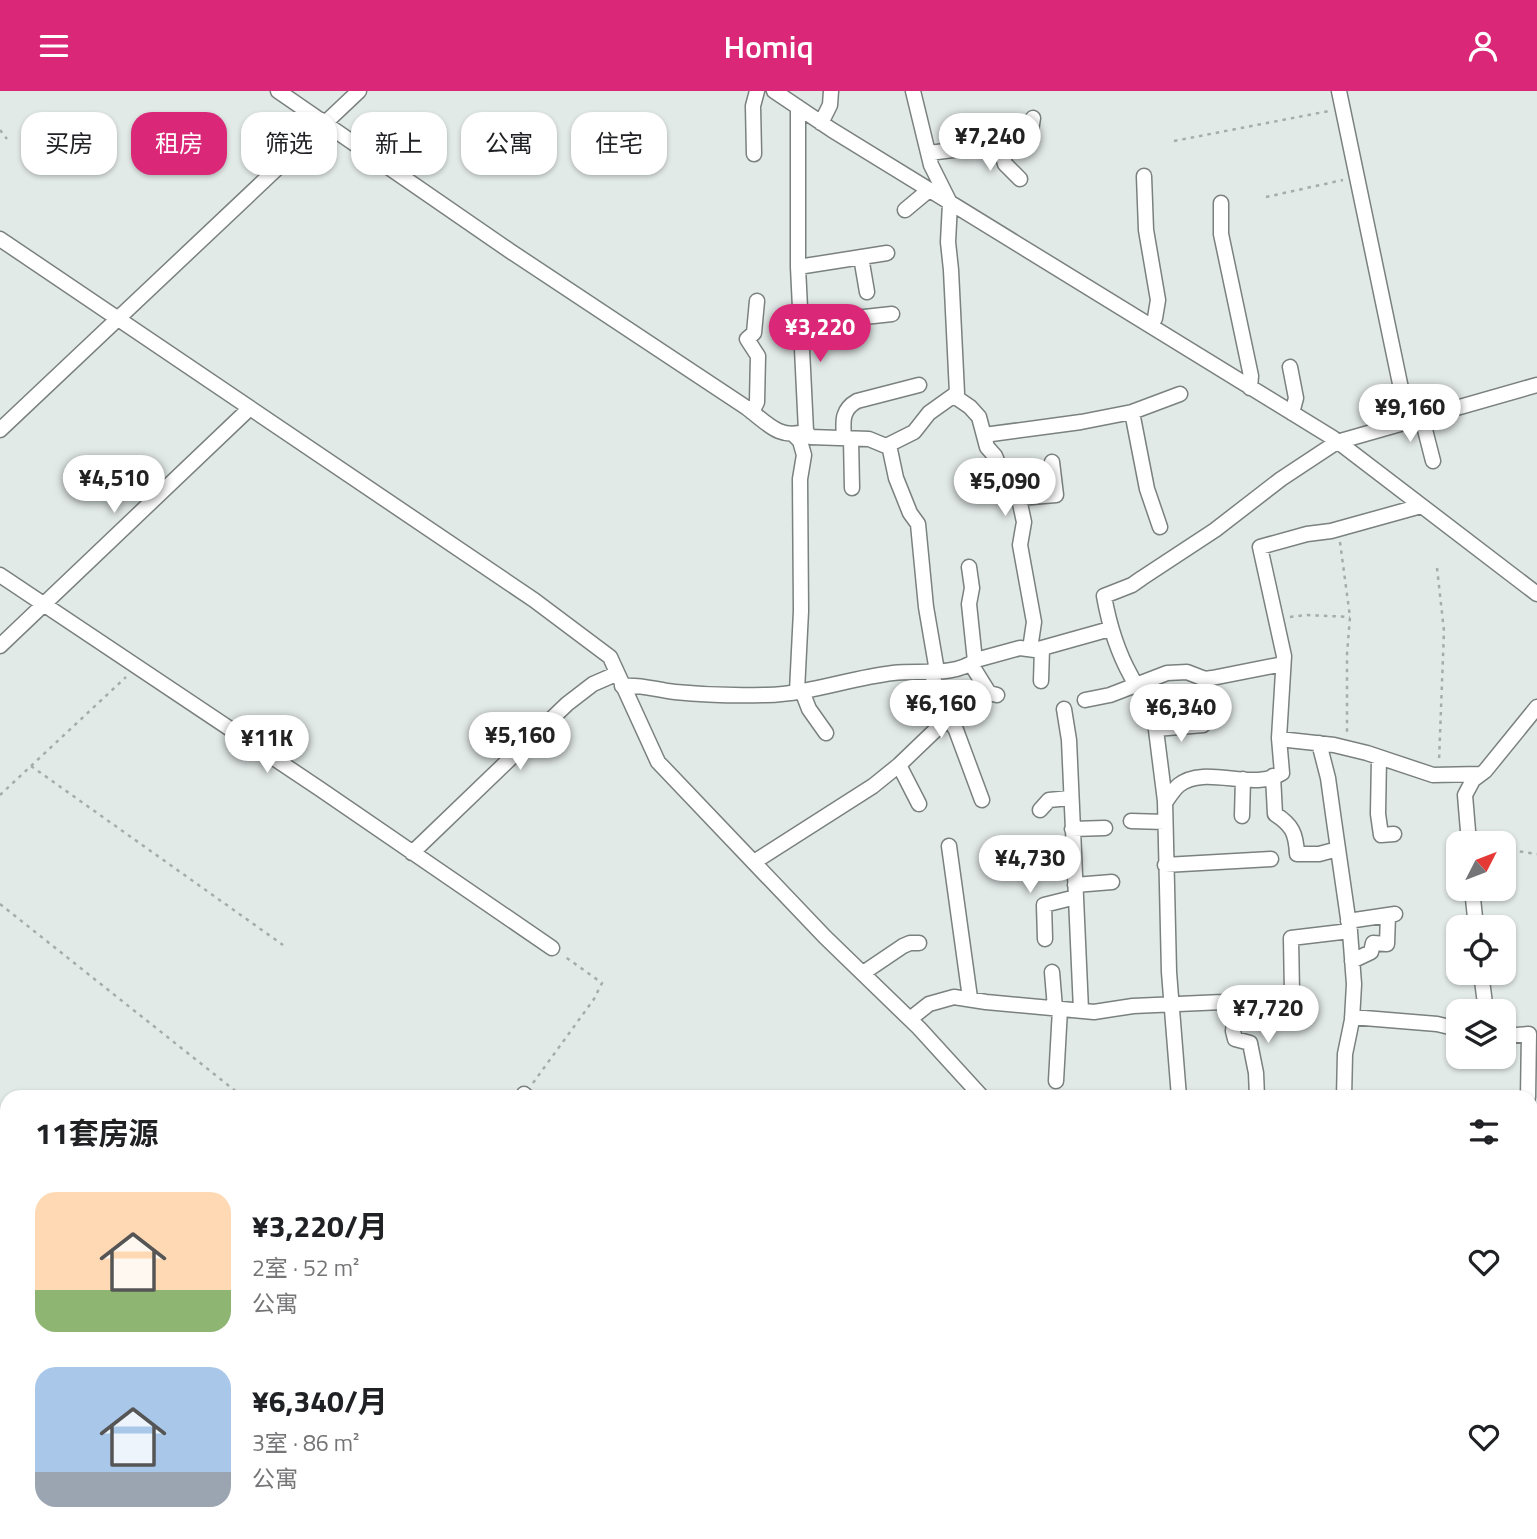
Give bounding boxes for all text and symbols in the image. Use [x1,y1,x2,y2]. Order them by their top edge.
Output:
text: Homiq [723,22,814,70]
icon: menu [35,27,73,65]
icon: person [1464,27,1502,65]
chip: 买房 [21,112,117,175]
chip: 租房 [131,112,227,175]
chip: 筛选 [241,112,337,175]
chip: 新上 [351,112,447,175]
chip: 公寓 [461,112,557,175]
chip: 住宅 [571,112,667,175]
pin: ¥7,240 [933,113,1047,173]
text: ¥7,240 [955,118,1025,153]
pin: ¥3,220 [763,305,877,364]
text: ¥3,220 [785,309,855,344]
pin: ¥9,160 [1353,385,1467,444]
text: ¥9,160 [1375,389,1445,424]
pin: ¥4,510 [57,455,171,515]
pin: ¥5,090 [948,459,1062,518]
text: ¥4,510 [79,460,149,495]
text: ¥5,090 [970,463,1040,498]
pin: ¥6,160 [884,681,998,740]
text: ¥6,160 [906,685,976,720]
pin: ¥6,340 [1124,685,1238,744]
text: ¥6,340 [1146,689,1216,724]
pin: ¥5,160 [463,713,577,772]
pin: ¥11K [226,715,308,775]
text: ¥5,160 [485,717,555,752]
text: ¥11K [241,720,293,755]
north arrow [1446,831,1516,901]
map controls [1446,831,1516,1069]
pin: ¥4,730 [973,835,1087,895]
text: ¥4,730 [995,840,1065,875]
button: locate [1446,915,1516,985]
pin: ¥7,720 [1211,985,1325,1045]
text: ¥7,720 [1233,990,1303,1025]
button: layers [1446,999,1516,1069]
text: 11套房源 [35,1110,159,1156]
icon: filters [1465,1113,1503,1151]
text: ¥3,220/月 [252,1203,388,1249]
icon: home [91,1220,175,1304]
icon: heart [1465,1243,1503,1281]
text: 2室 · 52 m² [252,1250,359,1285]
text: 公寓 [252,1286,298,1321]
text: ¥6,340/月 [252,1378,388,1424]
icon: home [91,1395,175,1479]
icon: heart [1465,1418,1503,1456]
text: 3室 · 86 m² [252,1425,359,1460]
text: 公寓 [252,1461,298,1496]

